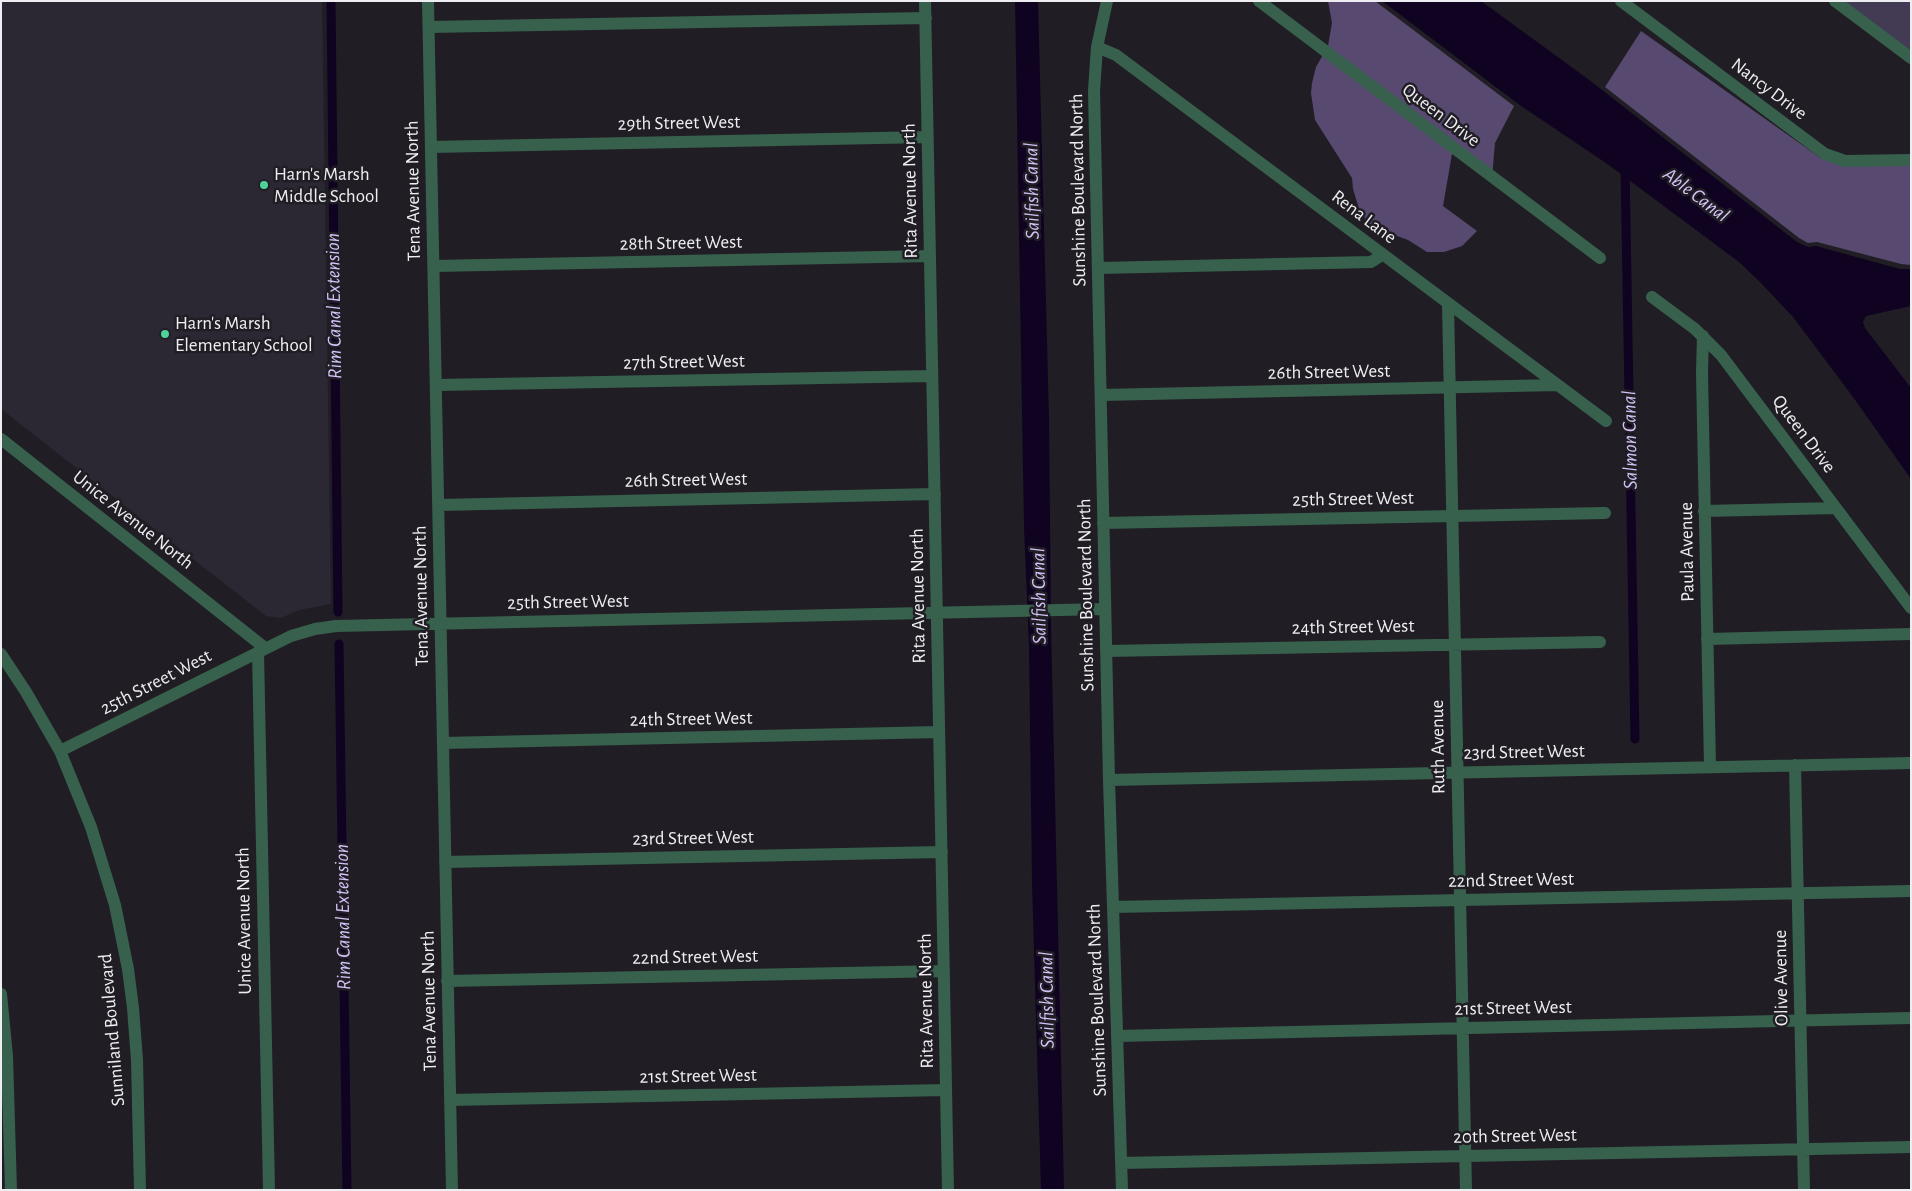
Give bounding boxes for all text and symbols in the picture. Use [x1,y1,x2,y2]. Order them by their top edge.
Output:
street label: Nancy Drive [1727,53,1811,125]
street label: Queen Drive [1397,78,1485,152]
street label: Sunshine Boulevard North [1065,93,1091,287]
street label: 29th Street West [618,111,740,135]
street label: Tena Avenue North [400,120,426,262]
street label: Rita Avenue North [897,123,923,259]
water label: Sailfish Canal [1019,142,1045,240]
water label: Able Canal [1658,162,1734,228]
place label: Harn's Marsh Middle School [274,163,379,207]
marker: Harn's Marsh Middle School [258,179,270,191]
street label: Rena Lane [1327,185,1401,249]
street label: 28th Street West [620,231,742,255]
water label: Rim Canal Extension [321,233,347,379]
place label: Harn's Marsh Elementary School [175,312,313,356]
marker: Harn's Marsh Elementary School [159,328,171,340]
street label: 27th Street West [623,350,745,374]
street label: 26th Street West [1268,360,1390,384]
water label: Salmon Canal [1617,390,1643,490]
street label: Queen Drive [1767,390,1841,478]
street label: Unice Avenue North [68,466,198,574]
street label: 26th Street West [625,468,747,492]
street label: 25th Street West [1292,487,1414,511]
street label: Sunshine Boulevard North [1073,498,1099,692]
street label: Paula Avenue [1675,502,1699,602]
street label: Tena Avenue North [408,525,434,667]
street label: Rita Avenue North [905,528,931,664]
water label: Sailfish Canal [1026,547,1052,645]
street label: 25th Street West [507,590,629,614]
street label: 24th Street West [1291,615,1415,639]
street label: 25th Street West [97,644,215,720]
street label: Ruth Avenue [1426,700,1450,794]
street label: 24th Street West [629,707,753,731]
street label: 23rd Street West [1463,740,1585,764]
street label: 23rd Street West [632,826,754,850]
water label: Rim Canal Extension [330,844,356,990]
street label: Unice Avenue North [231,847,257,995]
street label: 22nd Street West [1448,868,1574,892]
street label: Sunshine Boulevard North [1082,903,1112,1097]
street label: Tena Avenue North [416,930,442,1072]
street label: Olive Avenue [1769,930,1793,1026]
street label: Rita Avenue North [913,933,939,1069]
street label: 22nd Street West [632,945,758,969]
water label: Sailfish Canal [1034,951,1060,1049]
street label: Sunniland Boulevard [94,953,130,1107]
street label: 21st Street West [1454,996,1572,1020]
street label: 21st Street West [639,1064,757,1088]
street label: 20th Street West [1453,1124,1577,1148]

